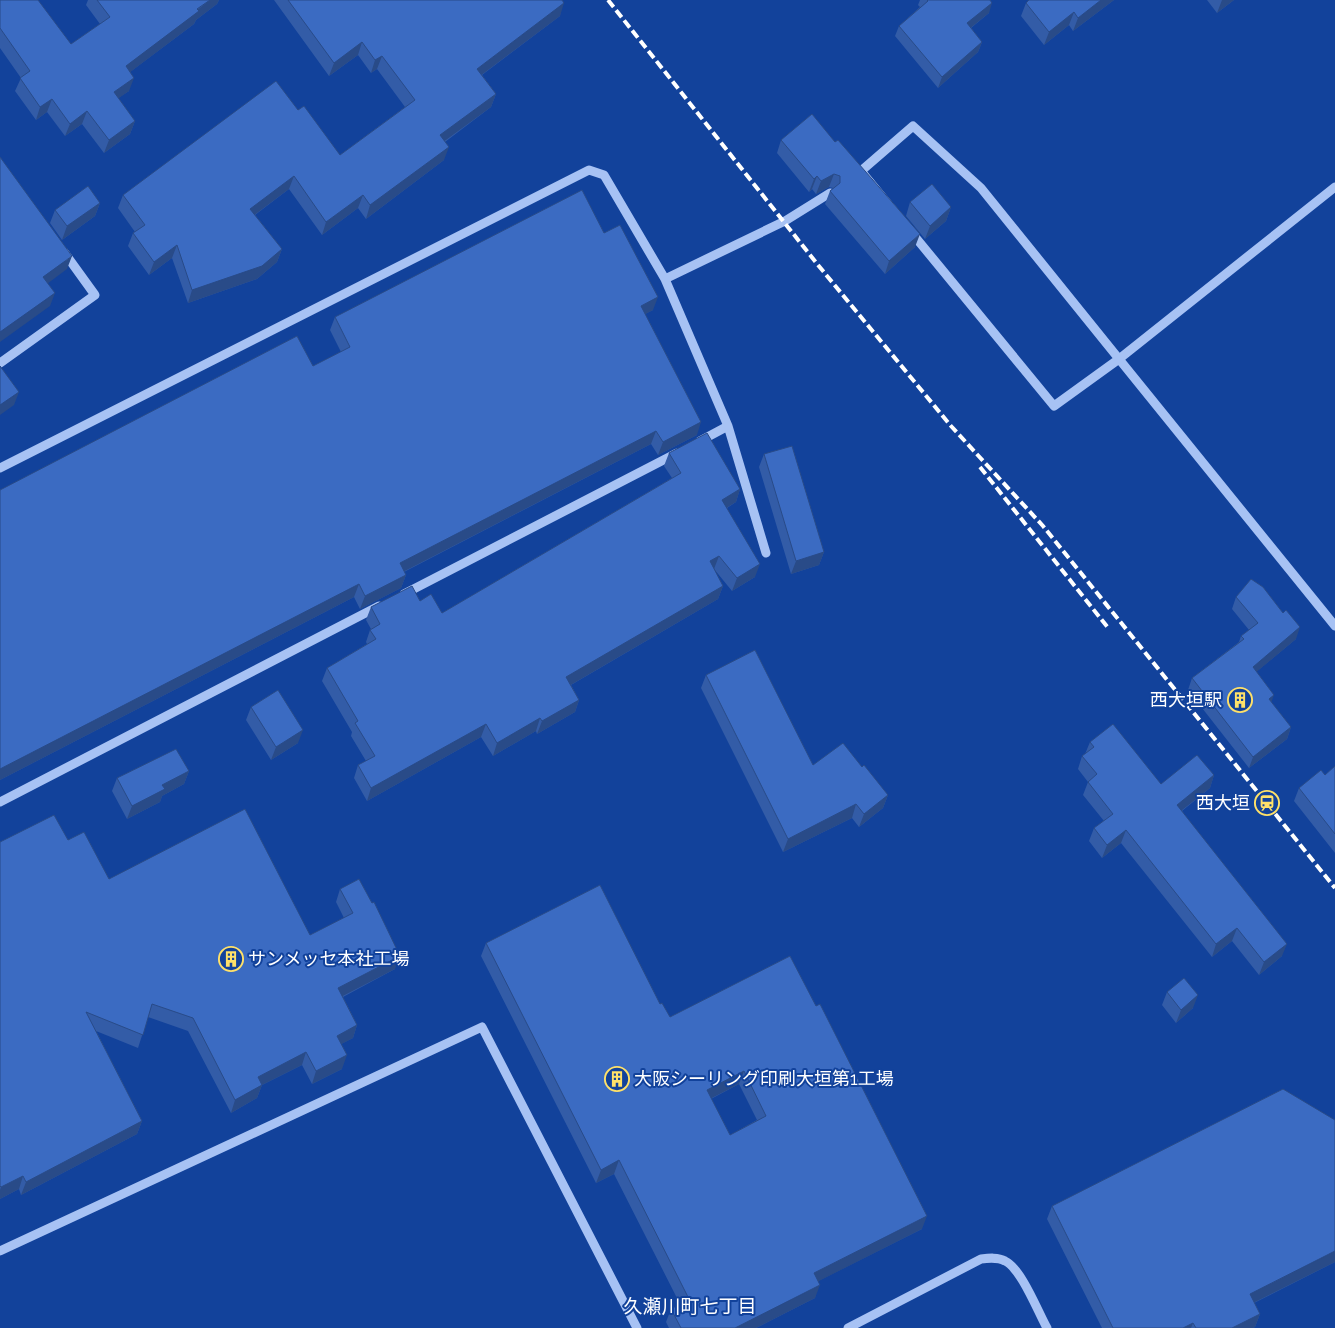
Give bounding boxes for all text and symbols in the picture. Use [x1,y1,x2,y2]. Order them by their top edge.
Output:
building icon: 西大垣駅 [1227,687,1253,713]
place label: 西大垣駅 [1150,689,1222,710]
station icon: 西大垣 [1254,790,1280,816]
place label: 西大垣 [1196,792,1250,813]
building icon: サンメッセ本社工場 [218,946,244,972]
place label: サンメッセ本社工場 [248,948,409,969]
building icon: 大阪シーリング印刷大垣第1工場 [604,1066,630,1092]
place label: 大阪シーリング印刷大垣第1工場 [634,1068,894,1089]
district label: 久瀬川町七丁目 [623,1295,757,1317]

